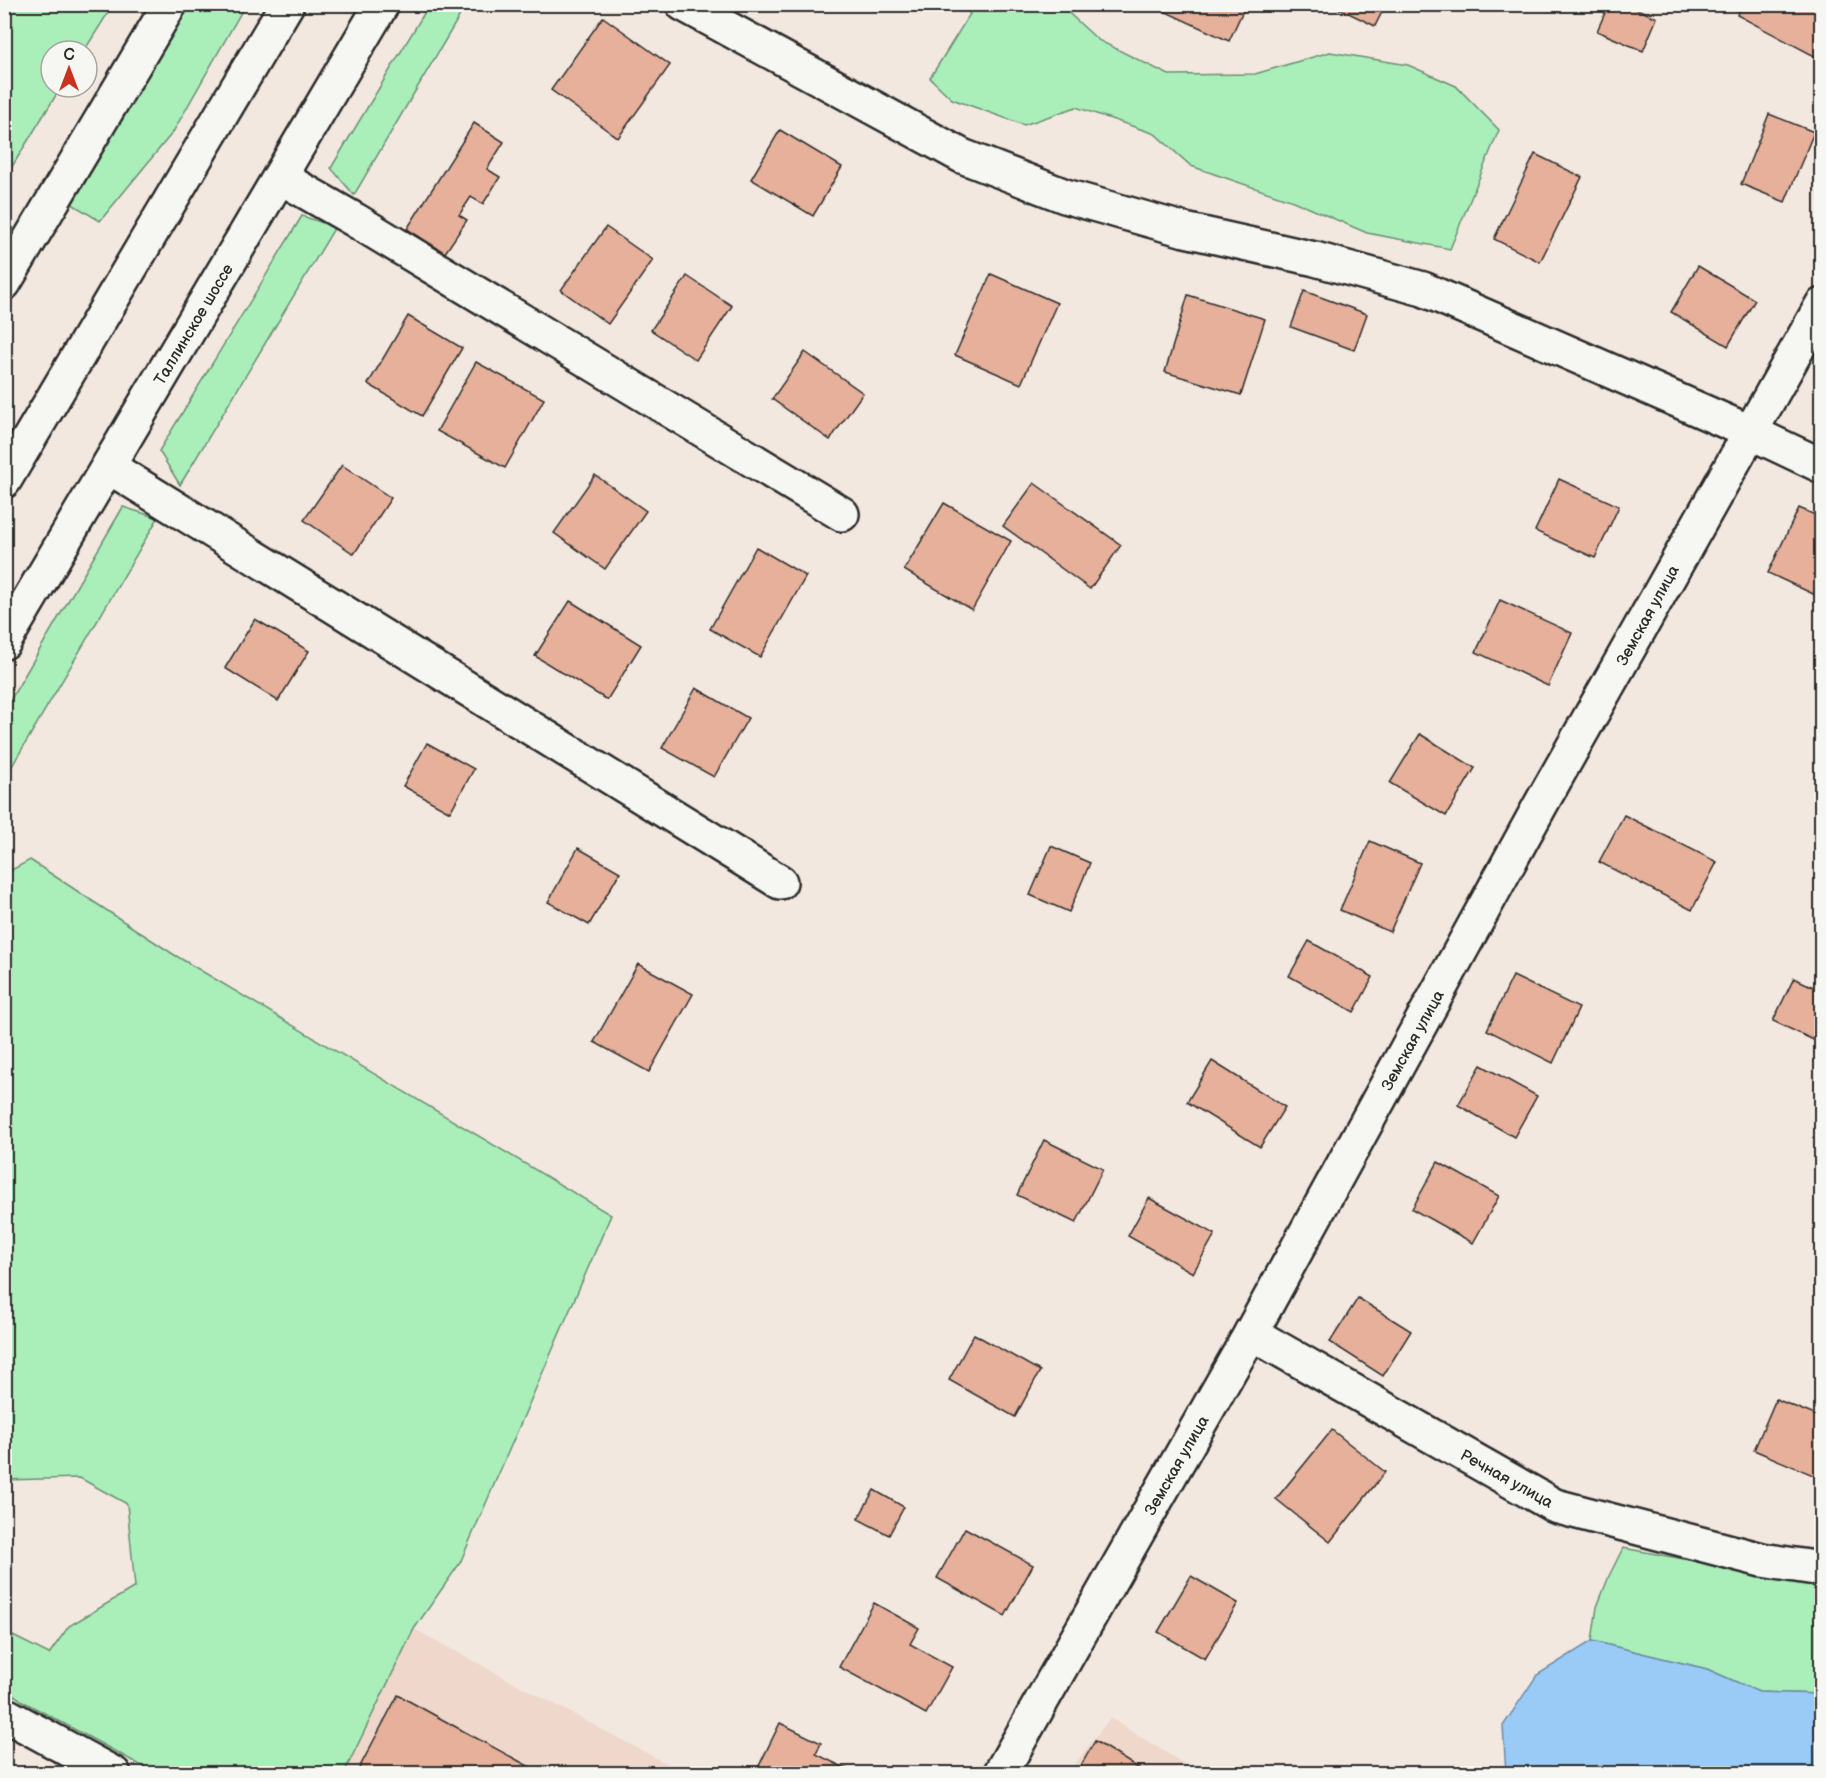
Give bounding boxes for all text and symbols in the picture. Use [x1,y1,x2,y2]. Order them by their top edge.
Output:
north arrow [39,39,99,99]
text: С [63,46,75,65]
street label: Таллинское шоссе [151,261,238,389]
street label: Земская улица [1613,562,1684,669]
street label: Земская улица [1378,987,1449,1094]
street label: Земская улица [1141,1412,1214,1519]
street label: Речная улица [1457,1446,1557,1513]

